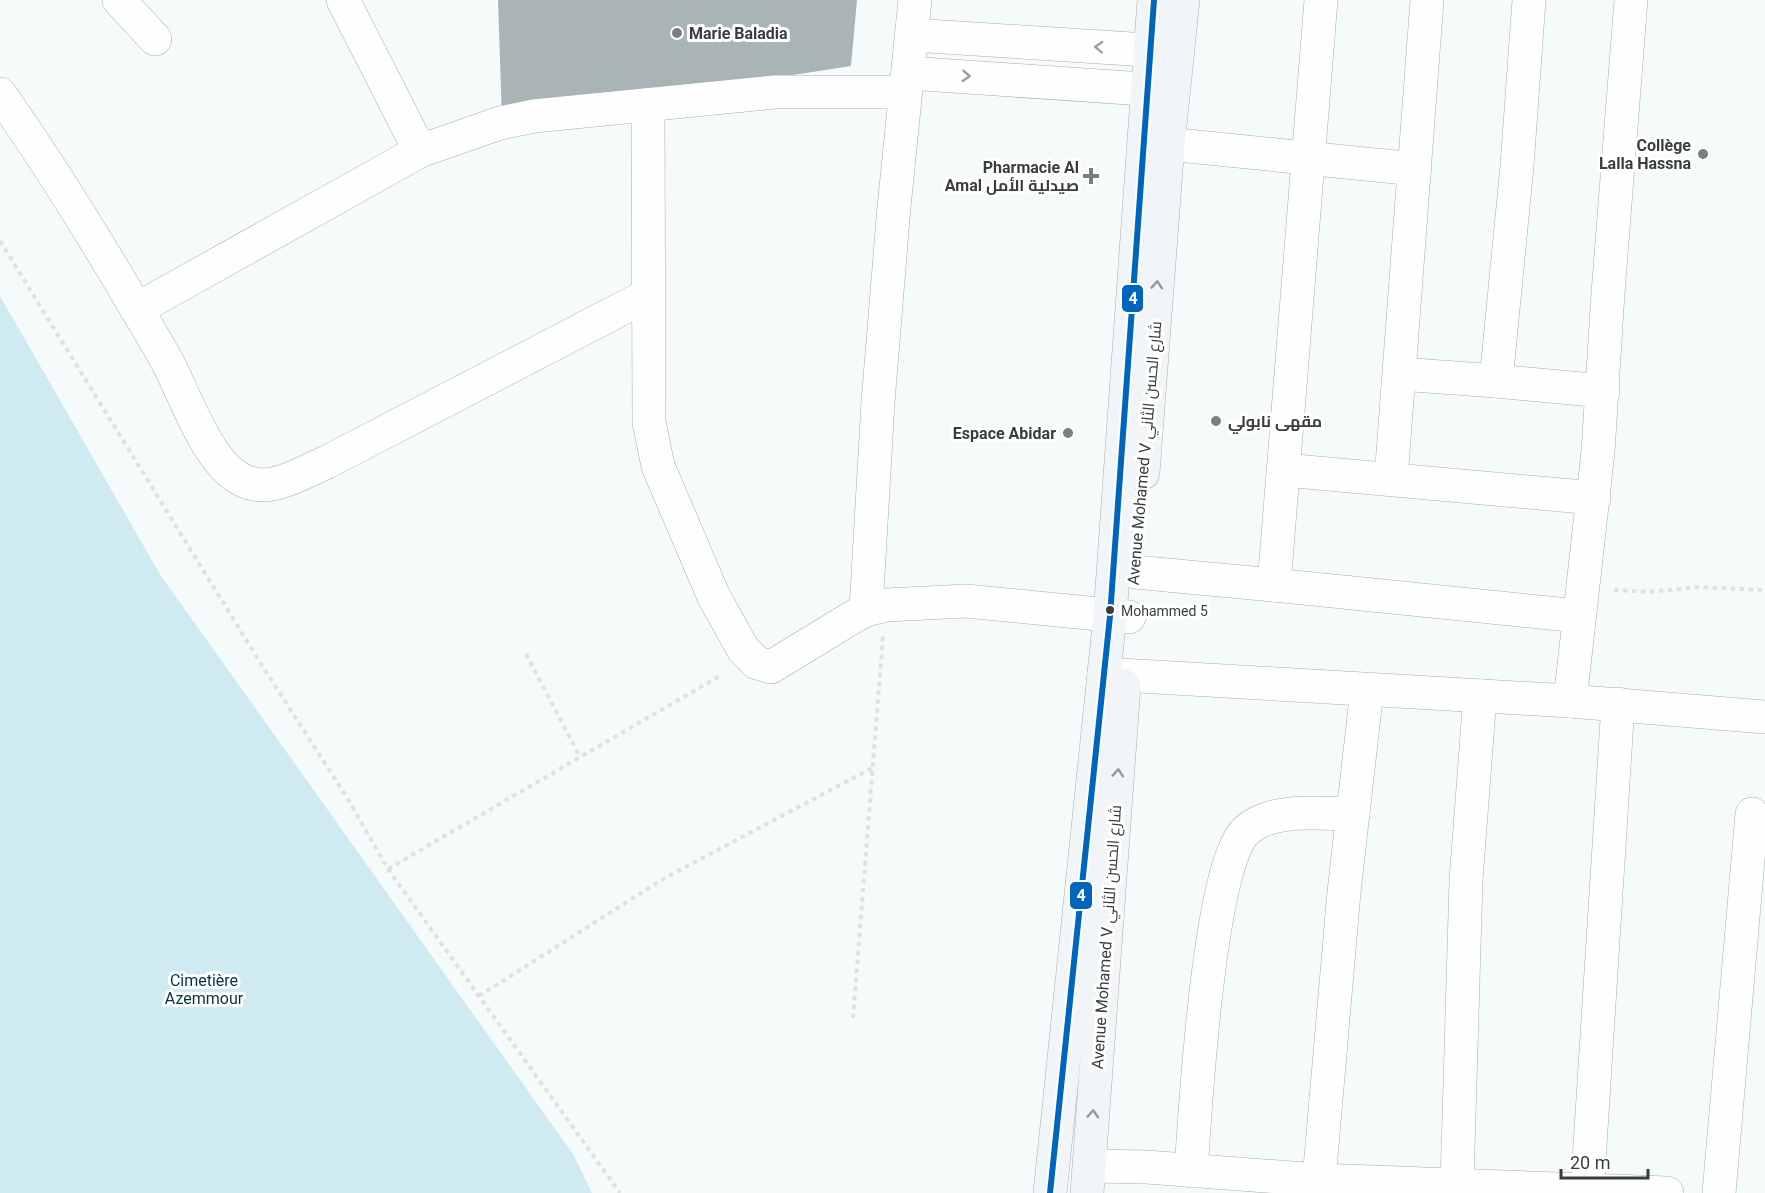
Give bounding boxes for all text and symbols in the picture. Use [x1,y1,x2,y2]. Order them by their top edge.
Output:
place label: Marie Baladia [689,24,788,43]
marker: Marie Baladia [670,26,684,40]
one-way arrow [1094,41,1103,54]
one-way arrow [962,70,971,83]
place label: Collège Lalla Hassna [1599,136,1691,173]
marker: Collège Lalla Hassna [1696,147,1710,161]
place label: Pharmacie Al Amal صيدلية الأمل [945,158,1079,195]
marker: Pharmacie Al Amal صيدلية الأمل [1084,169,1098,183]
one-way arrow [1150,281,1163,290]
line badge: 4 [1121,284,1144,313]
text: 4 [1128,289,1138,308]
street label: Avenue Mohamed V شارع الحسن الثاني [1123,320,1169,586]
place label: مقهى نابولي [1228,412,1322,434]
marker: مقهى نابولي [1209,414,1223,428]
place label: Espace Abidar [953,424,1056,443]
marker: Espace Abidar [1061,426,1075,440]
place label: Mohammed 5 [1121,603,1208,619]
marker: Mohammed 5 [1104,604,1116,616]
one-way arrow [1111,768,1124,777]
street label: Avenue Mohamed V شارع الحسن الثاني [1088,804,1129,1070]
line badge: 4 [1069,881,1093,910]
text: 4 [1076,886,1086,905]
park label: Cimetière Azemmour [165,971,244,1008]
one-way arrow [1087,1109,1100,1118]
scale bar [1561,1142,1648,1180]
text: 20 m [1570,1152,1610,1173]

